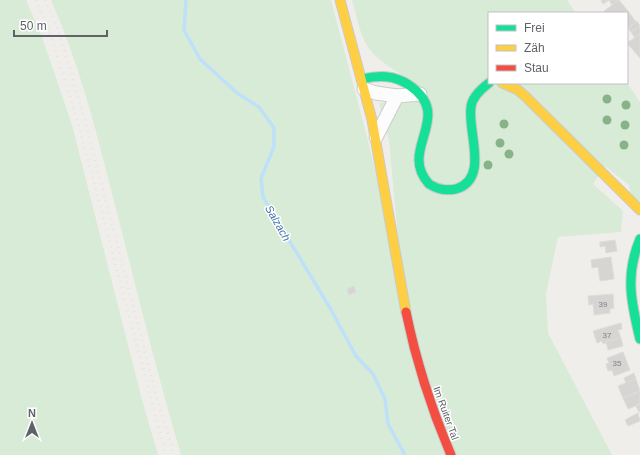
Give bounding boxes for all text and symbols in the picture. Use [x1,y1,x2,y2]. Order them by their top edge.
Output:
scale bar [14,12,107,38]
legend [488,12,628,84]
text: 50 m [20,19,47,33]
text: Frei [524,21,545,35]
text: Zäh [524,41,545,55]
text: Stau [524,61,549,75]
water label: Salzach [263,203,293,243]
house number: 39 [599,300,608,309]
house number: 37 [603,331,612,340]
house number: 35 [613,359,622,368]
street label: Im Ruiter Tal [431,385,461,441]
north arrow [12,403,52,443]
text: N [28,407,36,419]

